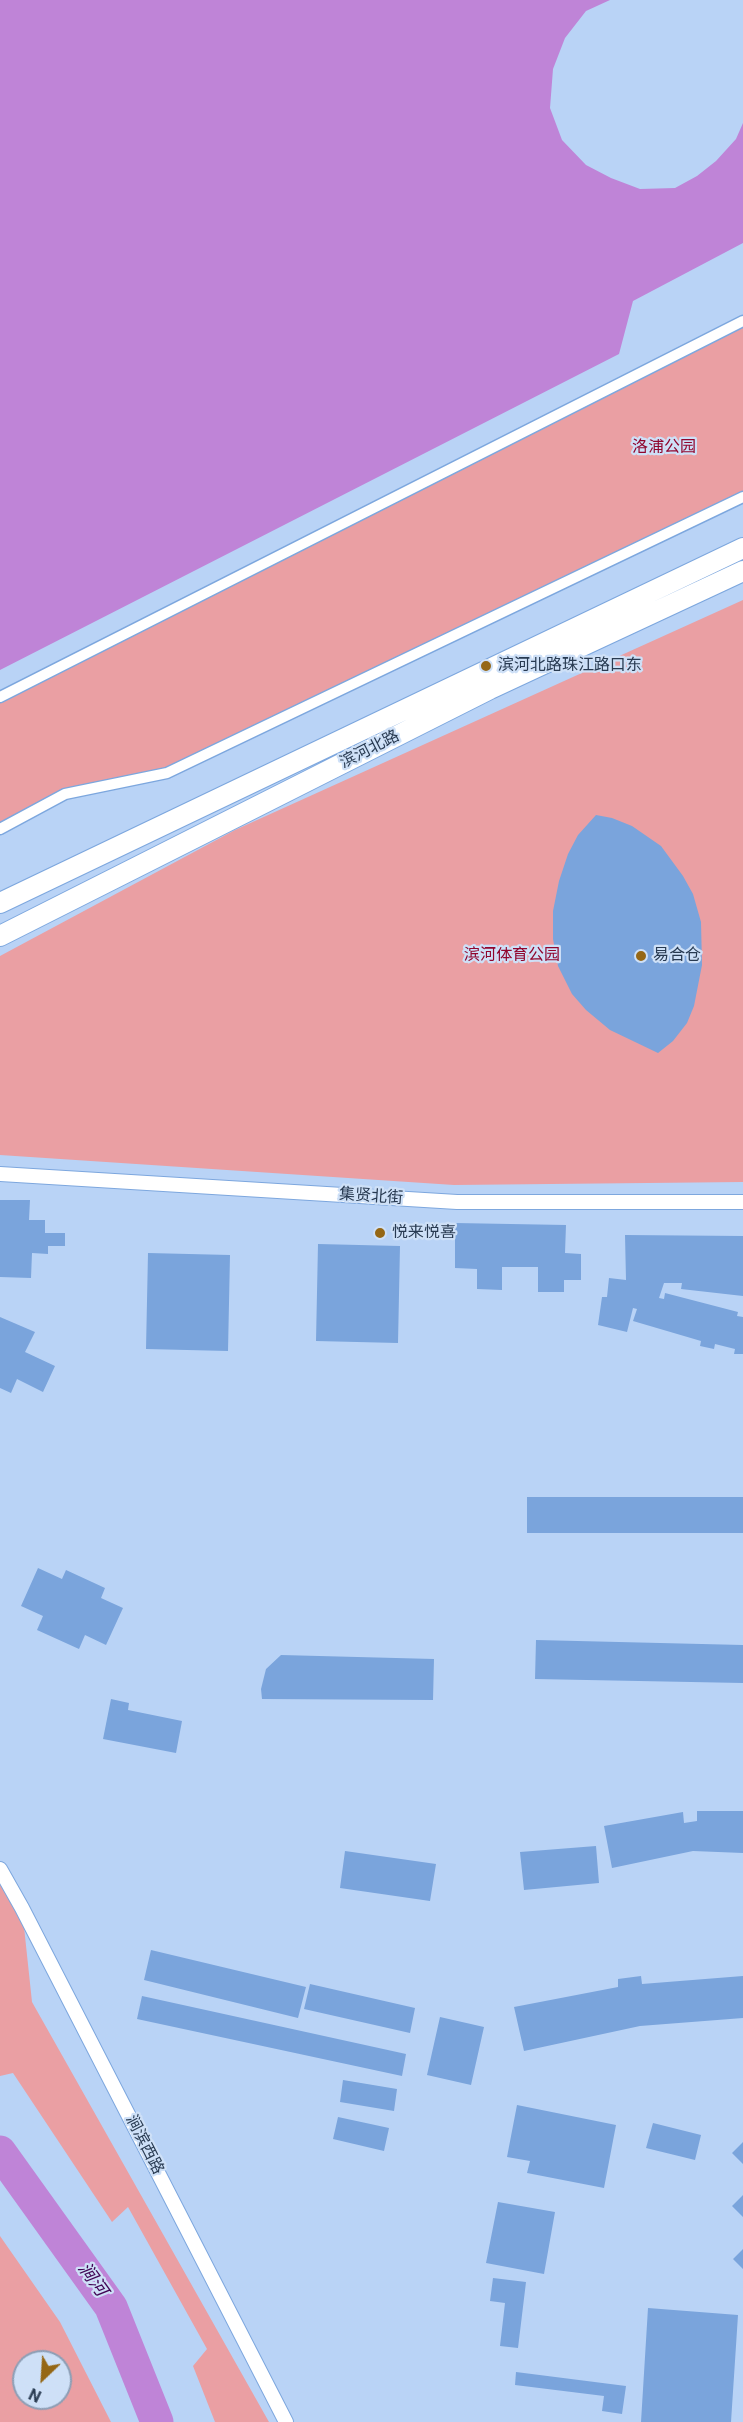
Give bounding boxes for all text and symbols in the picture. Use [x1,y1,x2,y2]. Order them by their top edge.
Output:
park label: 洛浦公园 [632,438,696,458]
place label: 滨河北路珠江路口东 [498,656,642,676]
marker: 滨河北路珠江路口东 [479,659,493,673]
street label: 滨河北路 [337,727,403,773]
park label: 滨河体育公园 [464,946,560,966]
place label: 易合仓 [653,946,701,966]
marker: 易合仓 [634,949,648,963]
street label: 集贤北街 [338,1185,404,1209]
place label: 悦来悦喜 [392,1223,456,1243]
marker: 悦来悦喜 [373,1226,387,1240]
street label: 涧滨西路 [121,2112,167,2178]
water label: 涧河 [73,2259,111,2301]
north arrow [12,2350,72,2410]
text: N [26,2384,44,2406]

